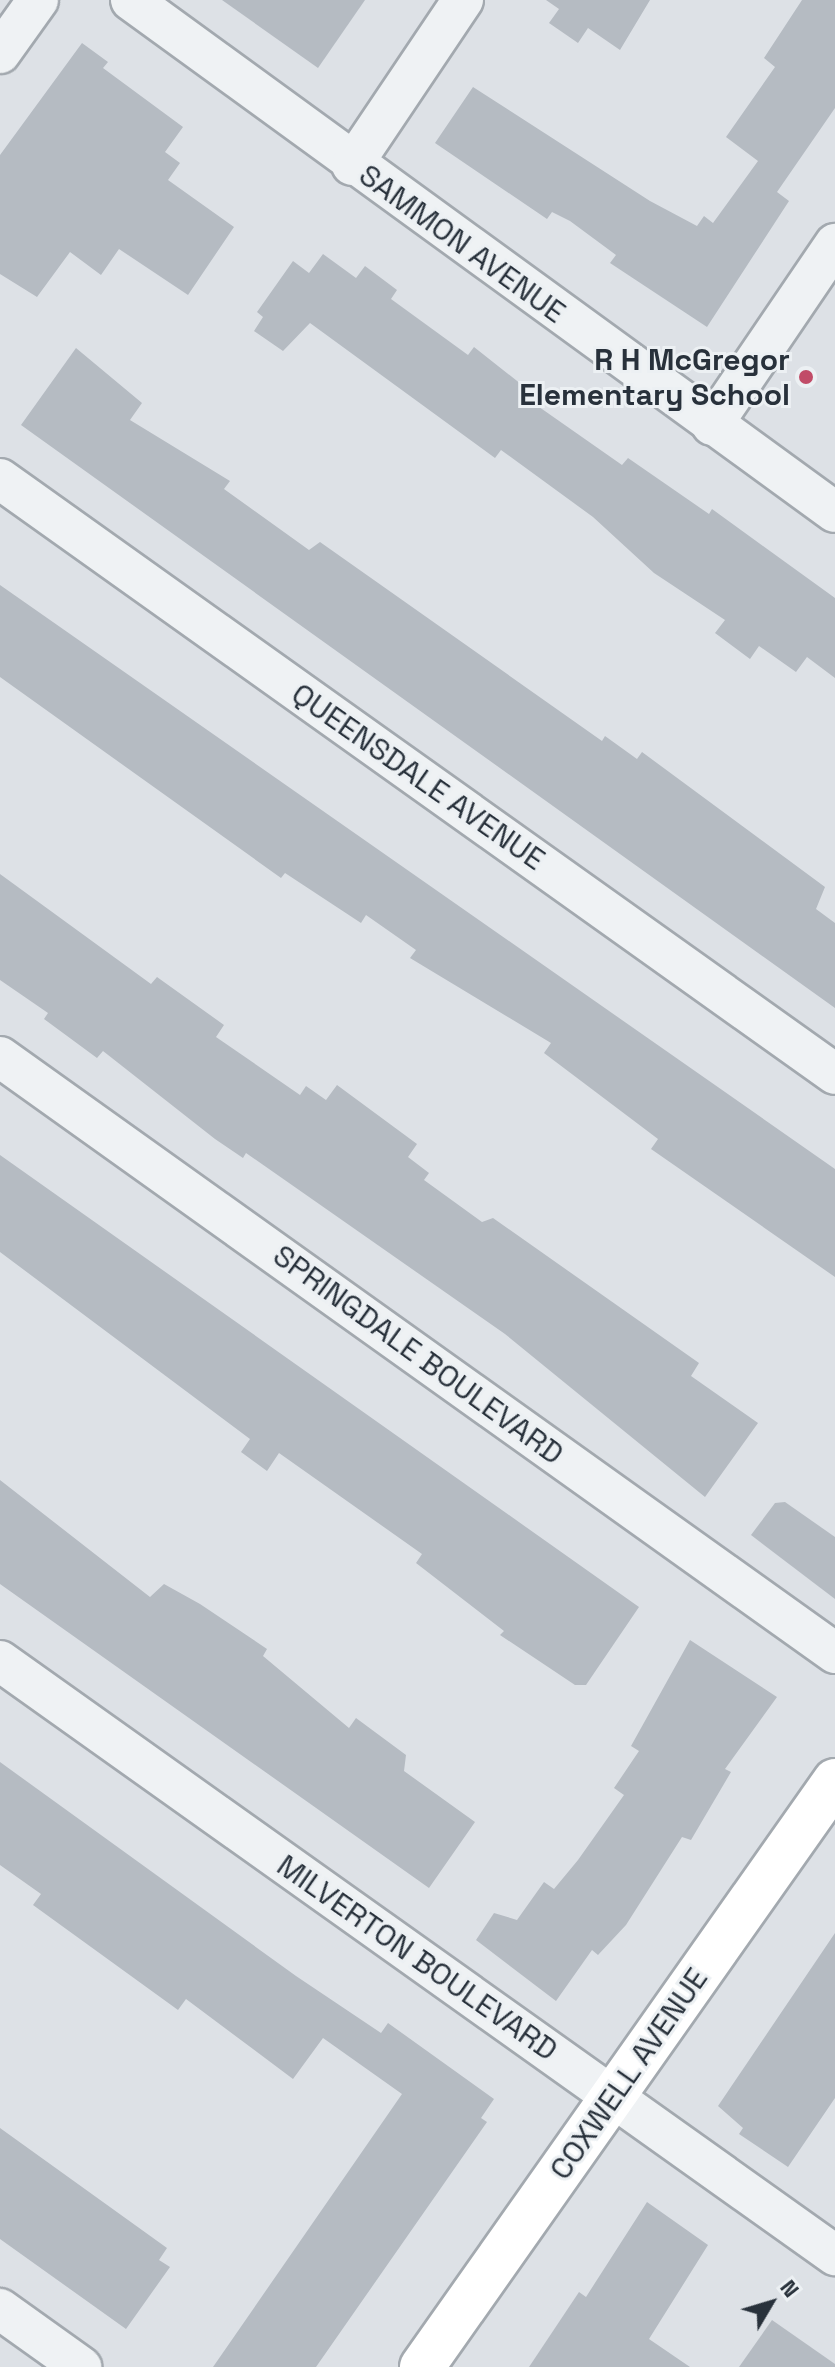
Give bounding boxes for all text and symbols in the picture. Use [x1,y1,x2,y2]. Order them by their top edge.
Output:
street label: SAMMON AVENUE [352,157,572,331]
place label: R H McGregor Elementary School [519,342,790,412]
marker: R H McGregor Elementary School [797,368,815,386]
street label: QUEENSDALE AVENUE [284,676,552,878]
street label: SPRINGDALE BOULEVARD [266,1238,570,1472]
street label: MILVERTON BOULEVARD [270,1848,564,2068]
street label: COXWELL AVENUE [542,1961,716,2187]
north arrow [731,2263,811,2343]
text: N [774,2274,805,2303]

